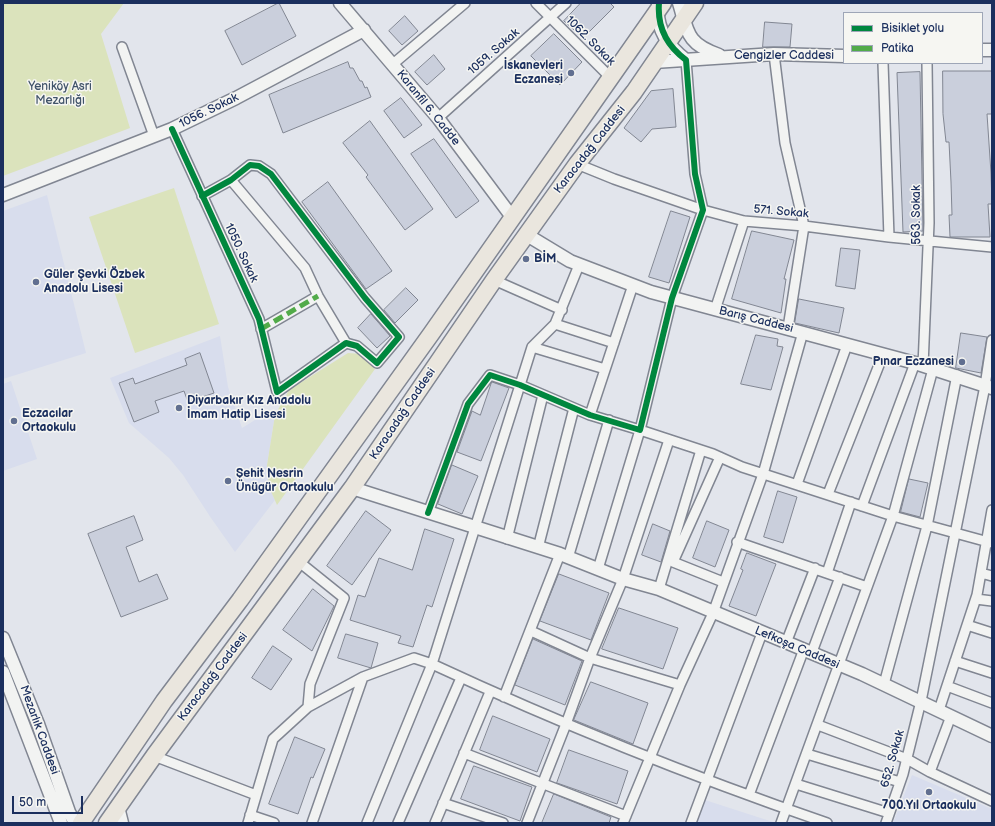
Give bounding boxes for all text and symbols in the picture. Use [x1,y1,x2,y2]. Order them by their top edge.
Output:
legend [843,12,983,64]
street label: 1062. Sokak [562,13,618,69]
text: Bisiklet yolu [881,21,944,36]
street label: 1059. Sokak [465,26,523,78]
text: Patika [881,41,914,56]
street label: Cengizler Caddesi [734,49,834,63]
place label: İskanevleri Eczanesi [504,59,563,87]
street label: Karanfil 6. Cadde [393,67,463,149]
marker: İskanevleri Eczanesi [566,68,576,78]
park label: Yeniköy Asri Mezarlığı [28,80,92,108]
street label: 1056. Sokak [177,91,241,131]
street label: Karacadağ Caddesi [551,103,629,197]
street label: 563. Sokak [910,185,924,245]
street label: 571. Sokak [753,202,809,222]
street label: 1050. Sokak [221,221,261,285]
place label: BİM [534,252,556,266]
marker: BİM [521,254,531,264]
place label: Güler Şevki Özbek Anadolu Lisesi [44,268,145,296]
marker: Güler Şevki Özbek Anadolu Lisesi [31,277,41,287]
street label: Barış Caddesi [717,304,795,336]
place label: Pınar Eczanesi [873,355,954,369]
marker: Pınar Eczanesi [957,357,967,367]
street label: Karacadağ Caddesi [367,366,439,462]
place label: Diyarbakır Kız Anadolu İmam Hatip Lisesi [187,394,311,422]
marker: Diyarbakır Kız Anadolu İmam Hatip Lisesi [174,403,184,413]
place label: Eczacılar Ortaokulu [22,407,76,435]
marker: Eczacılar Ortaokulu [9,416,19,426]
place label: Şehit Nesrin Ünügür Ortaokulu [236,467,333,495]
marker: Şehit Nesrin Ünügür Ortaokulu [223,476,233,486]
street label: Lefkoşa Caddesi [752,624,842,672]
street label: Karacadağ Caddesi [175,630,251,724]
street label: Mezarlık Caddesi [16,683,62,777]
street label: 652. Sokak [878,729,908,789]
marker: 700.Yıl Ortaokulu [924,787,934,797]
scale bar [14,788,85,814]
text: 50 m [19,795,46,810]
place label: 700.Yıl Ortaokulu [882,799,976,813]

